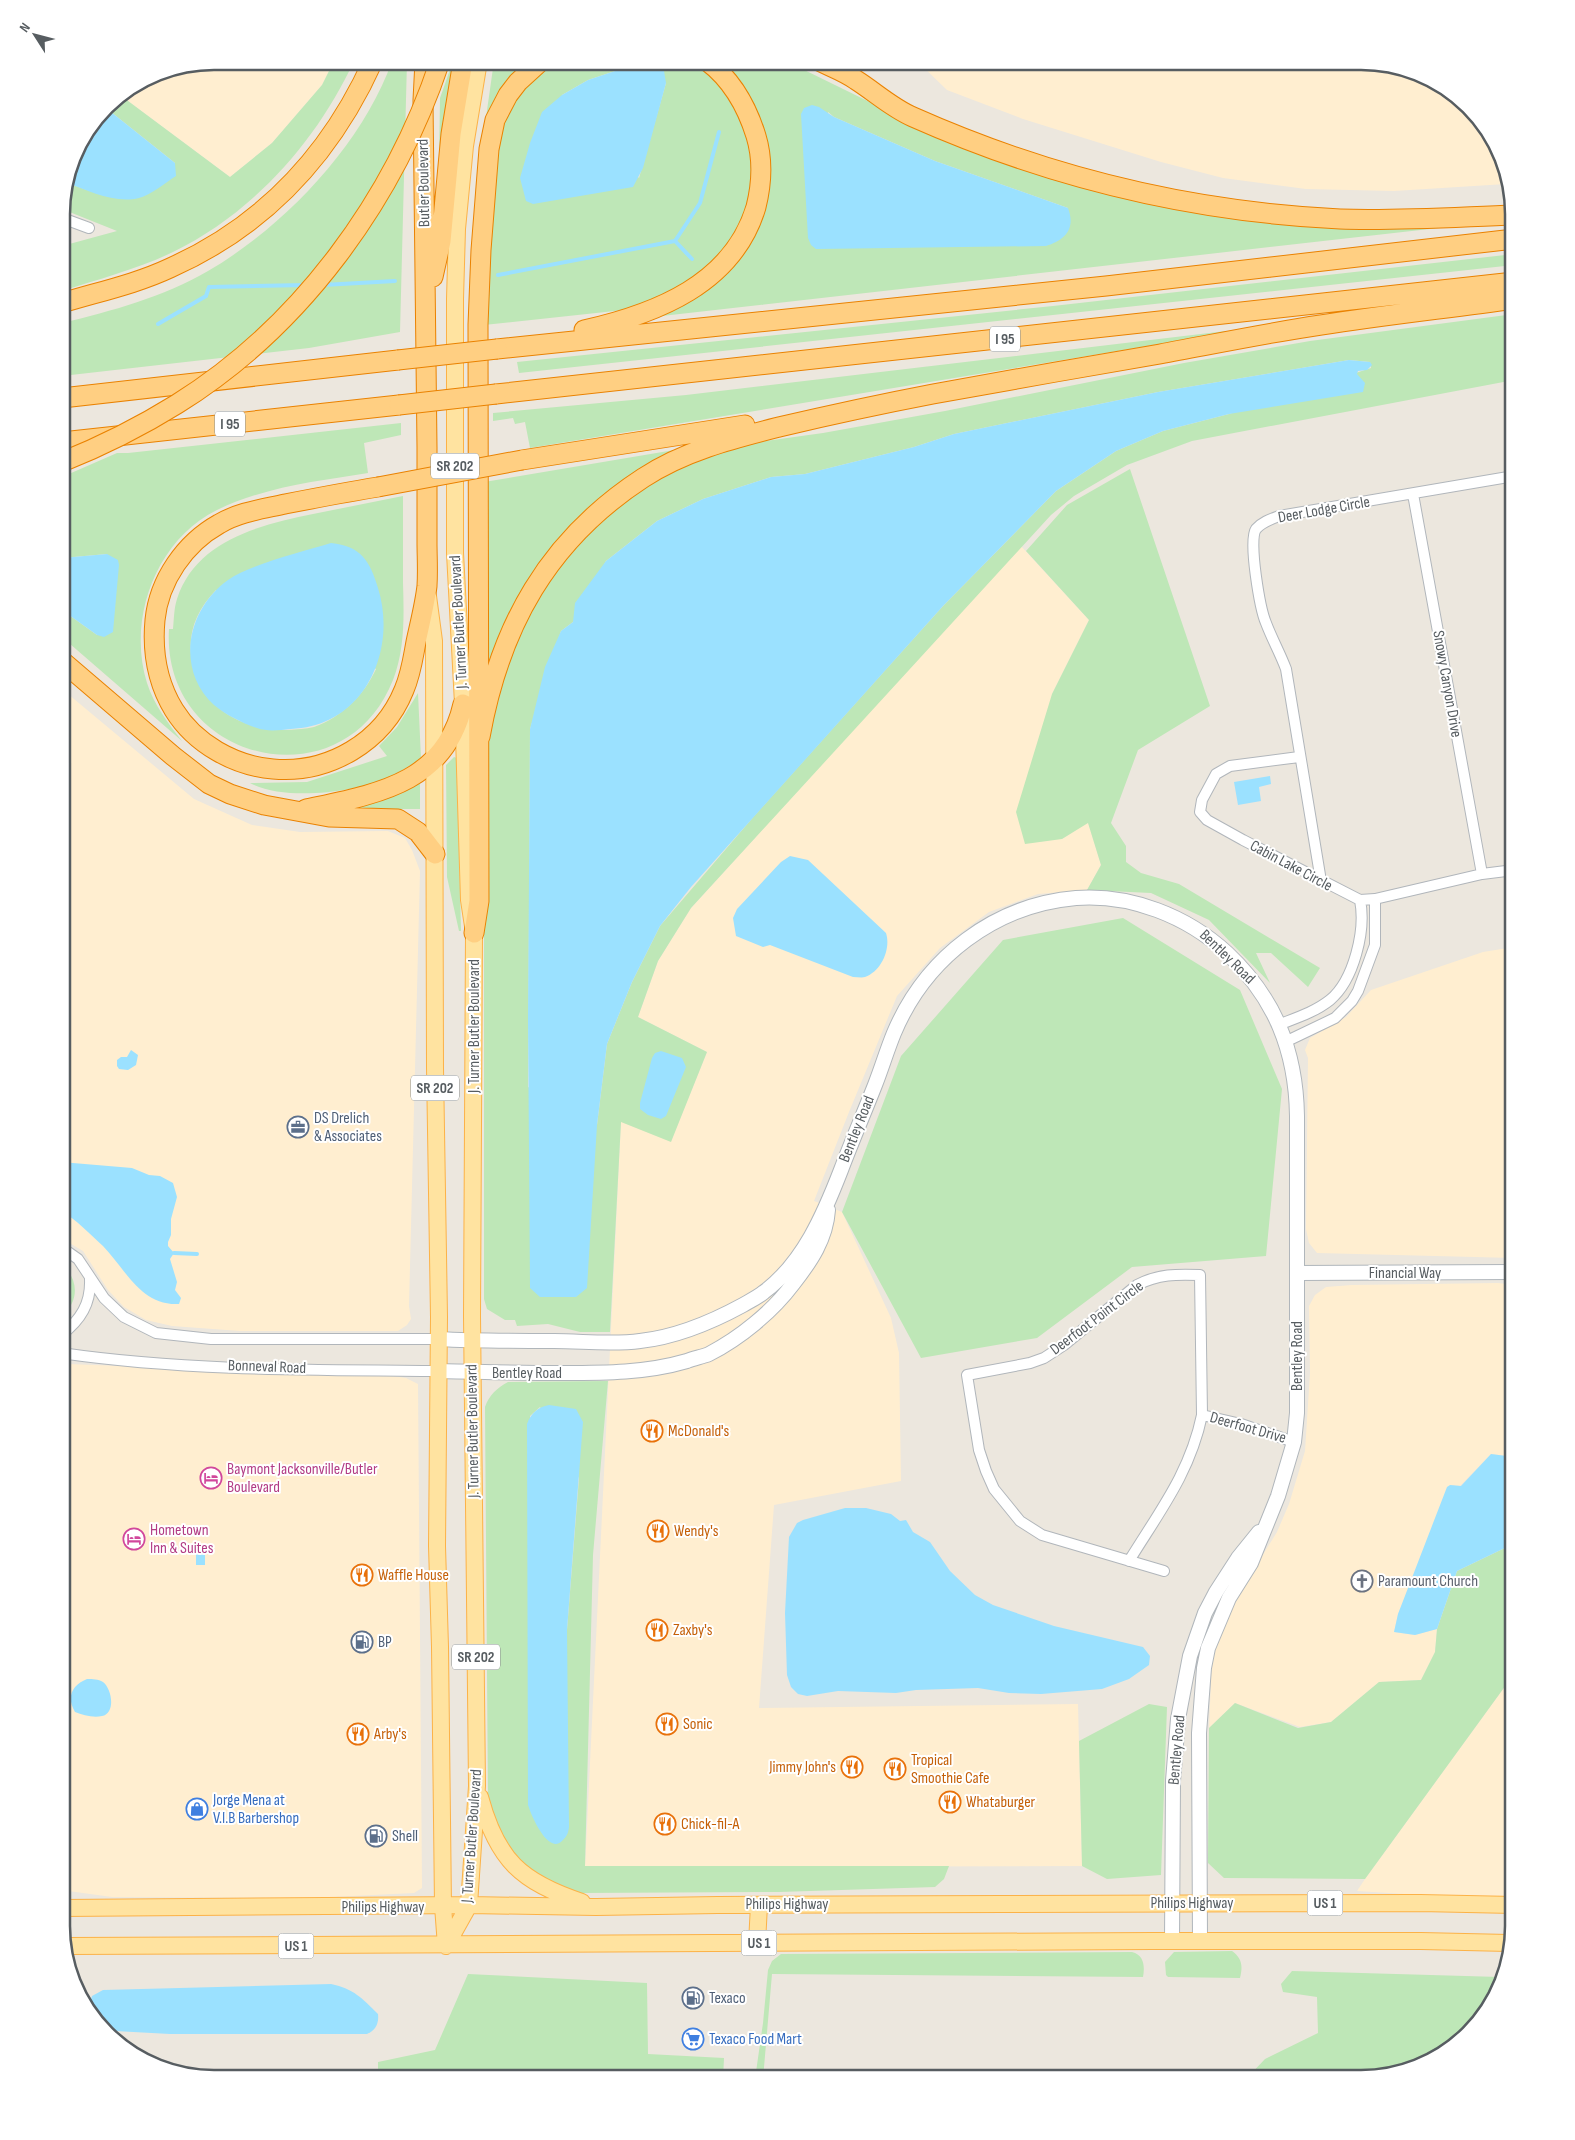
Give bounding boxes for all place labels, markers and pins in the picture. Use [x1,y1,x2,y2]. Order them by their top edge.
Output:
place label: DS Drelich & Associates [314,1109,382,1146]
office icon: DS Drelich & Associates [286,1115,310,1139]
restaurant icon: McDonald's [640,1419,664,1443]
place label: McDonald's [668,1422,730,1441]
place label: Baymont Jacksonville/Butler Boulevard [227,1460,378,1497]
hotel icon: Baymont Jacksonville/Butler Boulevard [199,1466,223,1490]
restaurant icon: Wendy's [646,1519,670,1543]
place label: Hometown Inn & Suites [150,1521,214,1558]
place label: Wendy's [674,1522,719,1541]
hotel icon: Hometown Inn & Suites [122,1527,146,1551]
restaurant icon: Waffle House [350,1563,374,1587]
place label: Waffle House [378,1566,449,1585]
church icon: Paramount Church [1350,1569,1374,1593]
place label: Paramount Church [1378,1572,1478,1591]
restaurant icon: Zaxby's [645,1618,669,1642]
place label: Zaxby's [673,1621,713,1640]
fuel station icon: BP [350,1630,374,1654]
place label: BP [378,1633,392,1652]
restaurant icon: Sonic [655,1712,679,1736]
place label: Sonic [683,1715,713,1734]
restaurant icon: Arby's [346,1722,370,1746]
place label: Arby's [373,1725,407,1744]
place label: Tropical Smoothie Cafe [911,1751,989,1788]
restaurant icon: Jimmy John's [840,1755,864,1779]
restaurant icon: Tropical Smoothie Cafe [883,1757,907,1781]
place label: Jimmy John's [768,1758,836,1777]
restaurant icon: Whataburger [938,1790,962,1814]
place label: Jorge Mena at V.I.B Barbershop [212,1791,299,1828]
place label: Whataburger [966,1793,1036,1812]
shop icon: Jorge Mena at V.I.B Barbershop [185,1797,209,1821]
restaurant icon: Chick-fil-A [653,1812,677,1836]
place label: Chick-fil-A [681,1815,739,1834]
fuel station icon: Shell [364,1824,388,1848]
place label: Shell [392,1827,418,1846]
fuel station icon: Texaco [681,1986,705,2010]
place label: Texaco [709,1989,746,2008]
supermarket icon: Texaco Food Mart [681,2027,705,2051]
place label: Texaco Food Mart [709,2030,802,2049]

